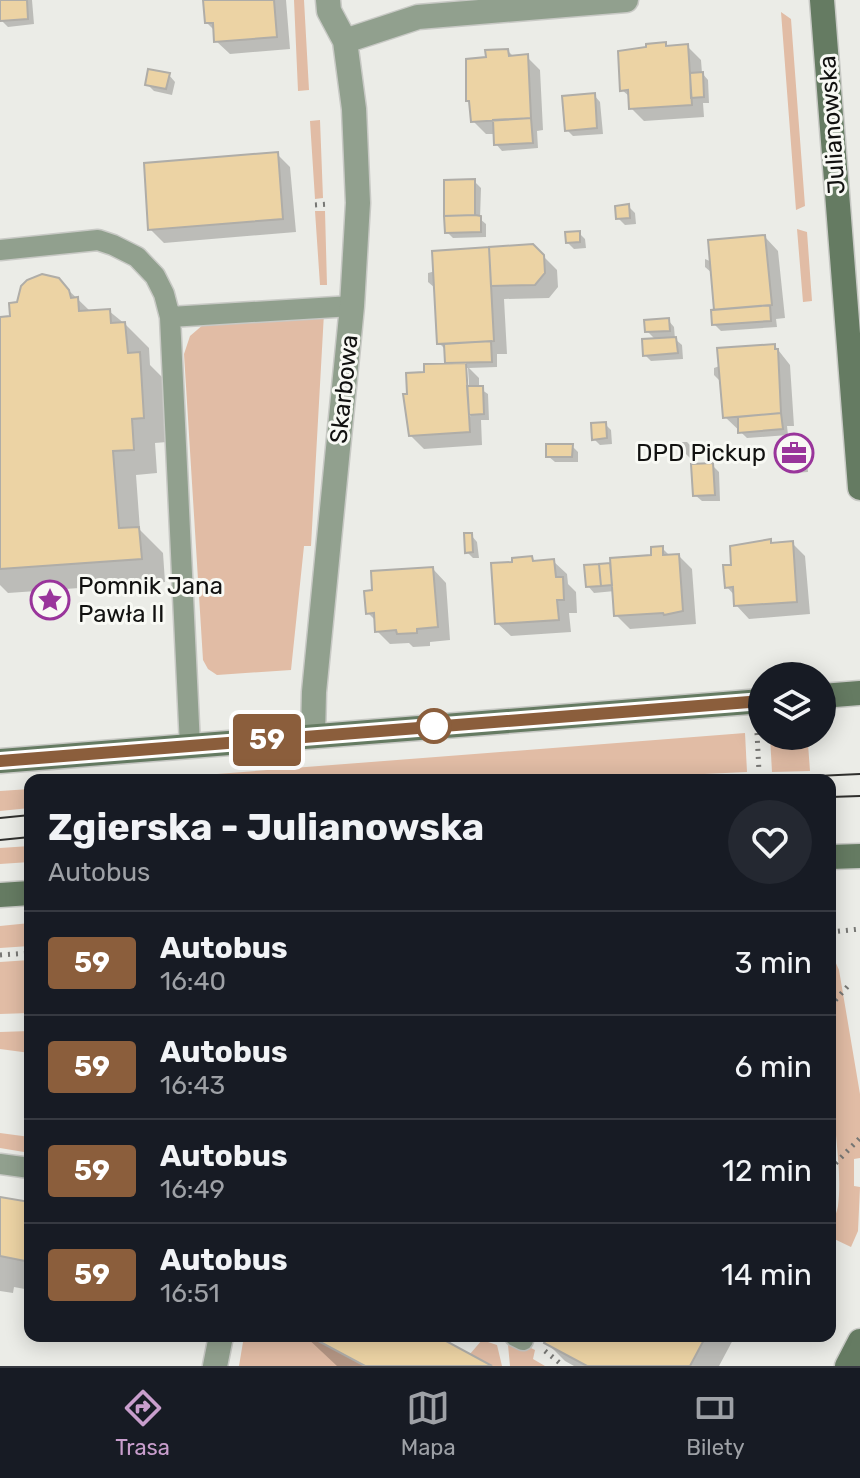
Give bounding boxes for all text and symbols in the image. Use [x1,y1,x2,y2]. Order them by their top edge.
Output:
street label: Julianowska [813,55,851,195]
street label: Skarbowa [324,333,364,445]
office icon: DPD Pickup [773,432,815,474]
place label: DPD Pickup [636,439,766,467]
place label: Pomnik Jana Pawła II [78,572,223,628]
place icon: Pomnik Jana Pawła II [29,579,71,621]
map controls [748,662,836,750]
button: layers [748,662,836,750]
unlabelled marker [417,709,451,743]
line badge: 59 [231,714,303,766]
text: 59 [249,723,285,756]
button: heart [728,800,812,884]
text: Zgierska - Julianowska [48,804,484,850]
text: Autobus [48,857,150,888]
text: Autobus [160,930,288,966]
text: 3 min [735,945,812,981]
text: 59 [74,946,110,979]
text: 16:40 [160,966,226,997]
text: Autobus [160,1034,288,1070]
text: 6 min [734,1049,812,1085]
text: 59 [74,1050,110,1083]
text: 16:43 [160,1070,225,1101]
text: Autobus [160,1138,288,1174]
text: 12 min [722,1153,812,1189]
text: 59 [74,1154,110,1187]
text: 16:49 [160,1174,225,1205]
text: Autobus [160,1242,288,1278]
text: 14 min [721,1257,812,1293]
text: 59 [74,1258,110,1291]
text: 16:51 [160,1278,220,1309]
tab: Trasa [115,1386,170,1461]
tab: Mapa [401,1386,456,1461]
tab: Bilety [686,1386,745,1461]

